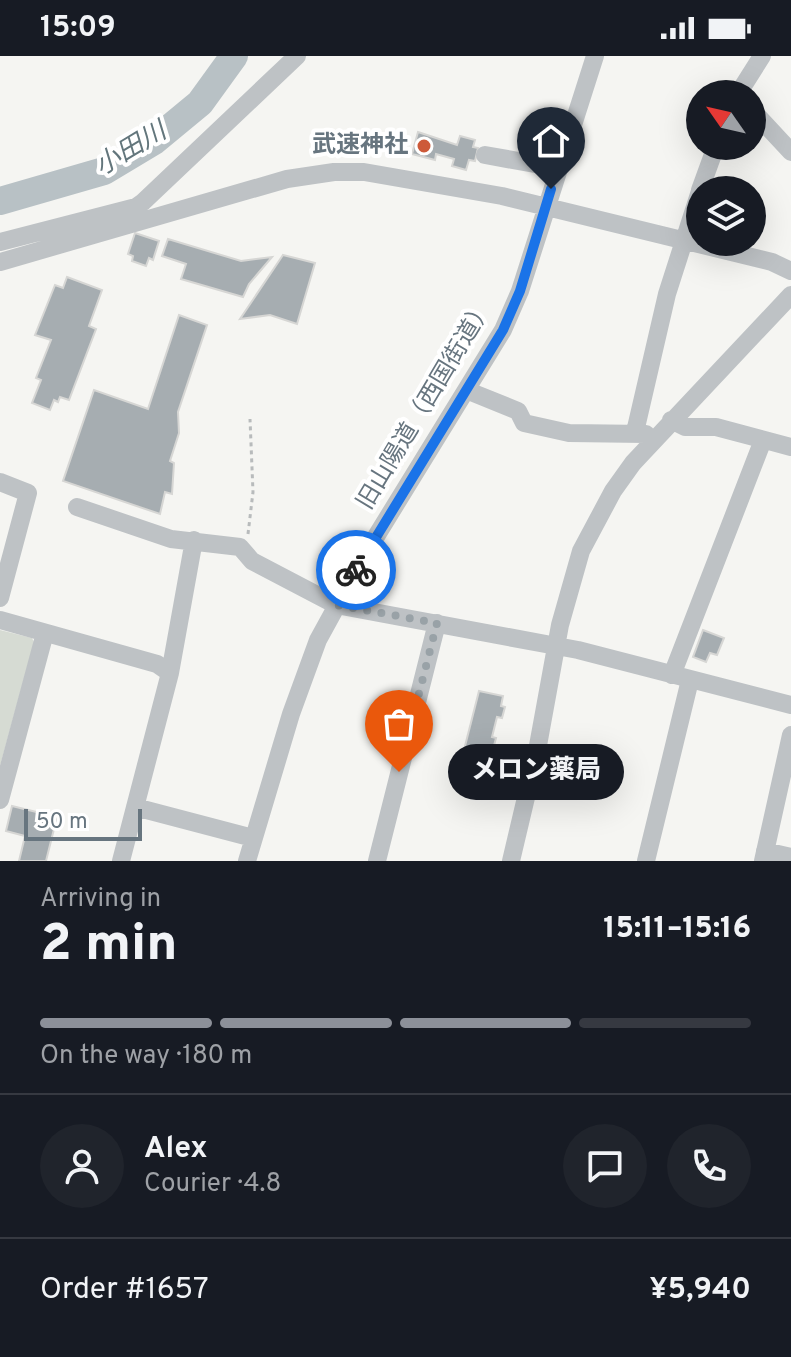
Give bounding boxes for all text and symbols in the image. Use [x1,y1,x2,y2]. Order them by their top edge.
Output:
text: 15:09 [40,10,116,47]
north arrow [686,80,766,160]
map controls [686,80,766,256]
pin [517,107,585,189]
water label: 小田川 [89,114,175,184]
icon: home [529,119,573,163]
place label: 武速神社 [312,131,408,161]
marker: 武速神社 [415,137,433,155]
button: layers [686,176,766,256]
street label: 旧山陽道（西国街道） [351,294,501,516]
courier [316,530,396,610]
icon: bike [334,548,378,592]
pin [365,690,433,772]
icon: bag [377,702,421,746]
callout: メロン薬局 [447,744,623,800]
text: メロン薬局 [471,755,601,788]
scale bar [24,805,142,841]
text: 50 m [36,809,88,836]
text: Arriving in [40,883,161,916]
text: 15:11–15:16 [603,911,751,948]
text: 2 min [40,913,178,979]
text: On the way · 180 m [40,1040,252,1073]
button: person [40,1124,124,1208]
button: chat [563,1124,647,1208]
button: phone [667,1124,751,1208]
text: Alex [144,1131,208,1168]
text: Courier · 4.8 [144,1168,281,1201]
text: Order #1657 [40,1272,209,1309]
text: ¥5,940 [650,1272,751,1309]

